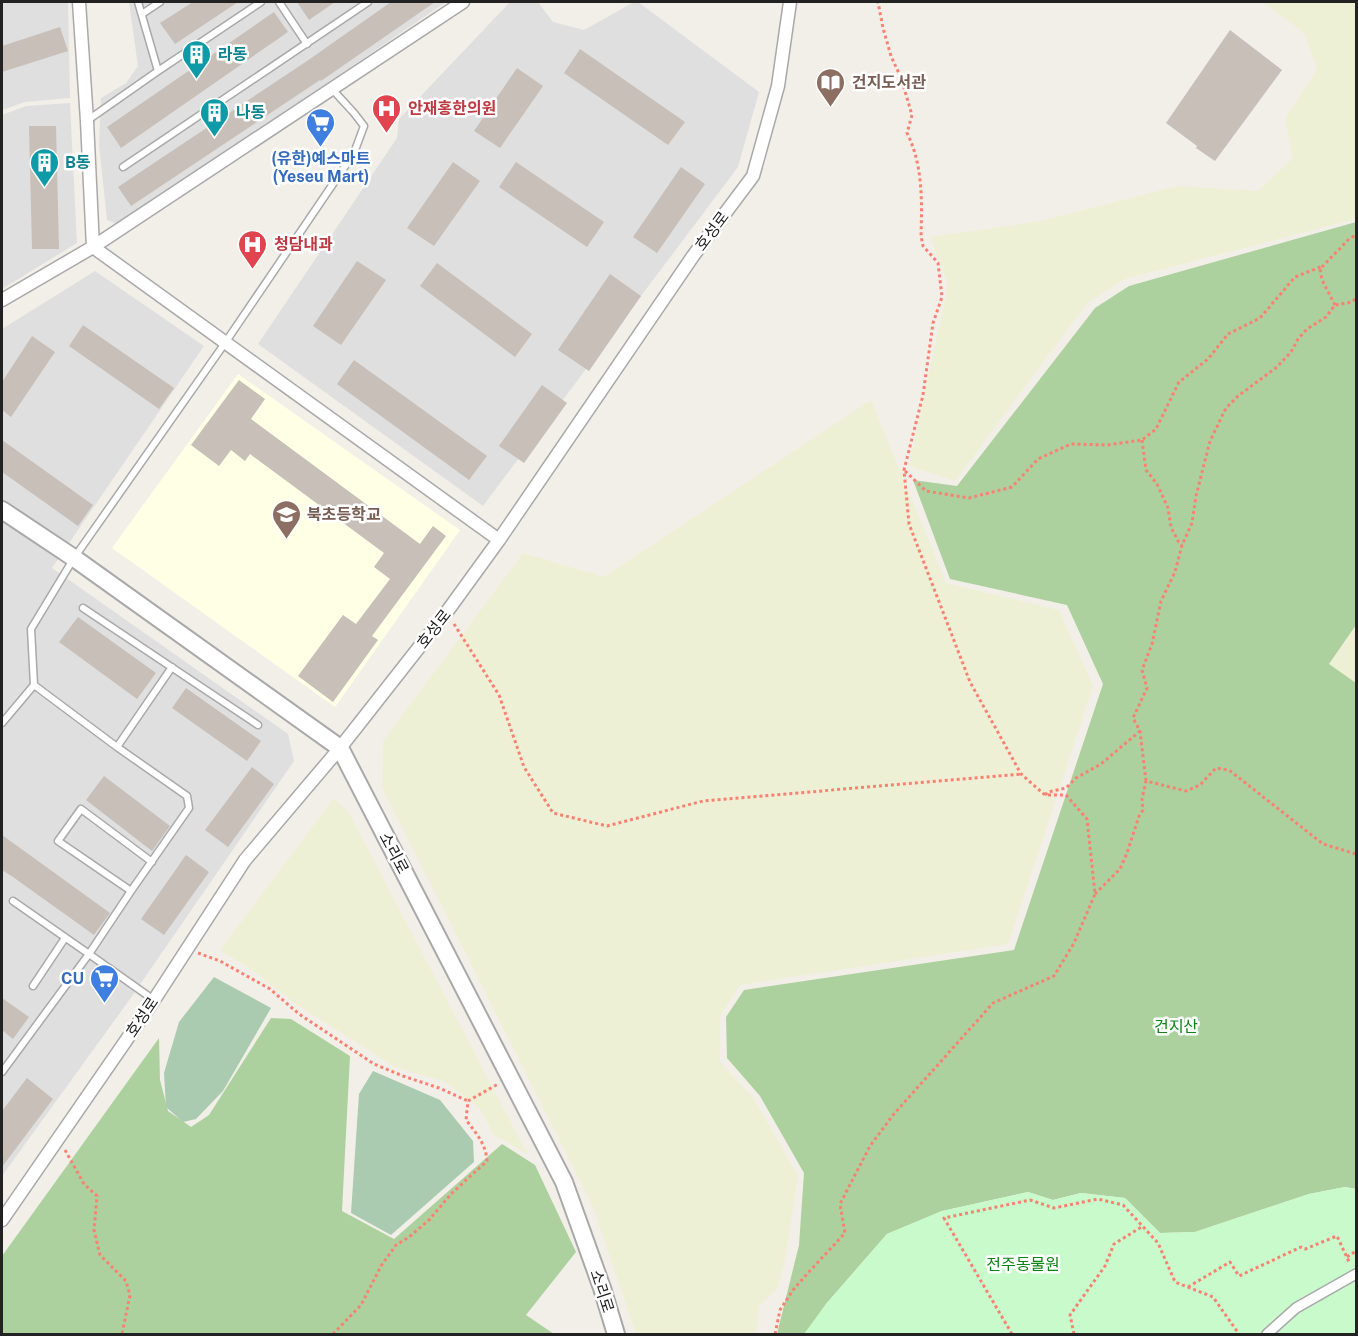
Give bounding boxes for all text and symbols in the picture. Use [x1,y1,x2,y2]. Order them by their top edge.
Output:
building icon: 라동 [181,38,213,80]
place label: 라동 [218,45,247,64]
library icon: 건지도서관 [815,66,847,108]
place label: 건지도서관 [852,73,926,92]
hospital icon: 안재홍한의원 [371,92,403,134]
building icon: 나동 [199,96,231,138]
place label: 안재홍한의원 [408,99,496,118]
place label: 나동 [236,103,265,122]
supermarket icon: (유한)예스마트 (Yeseu Mart) [305,106,337,148]
building icon: B동 [28,146,60,188]
place label: (유한)예스마트 (Yeseu Mart) [271,149,371,186]
place label: B동 [65,153,91,172]
street label: 호성로 [691,207,733,254]
hospital icon: 청담내과 [237,228,269,270]
place label: 청담내과 [274,235,333,254]
school or university icon: 북초등학교 [270,498,302,540]
place label: 북초등학교 [307,505,381,524]
street label: 호성로 [413,606,455,652]
street label: 소리로 [375,829,413,877]
supermarket icon: CU [89,962,121,1004]
place label: CU [61,969,84,988]
street label: 호성로 [122,993,162,1041]
park label: 건지산 [1154,1017,1198,1036]
park label: 전주동물원 [986,1255,1060,1274]
street label: 소리로 [586,1267,618,1315]

